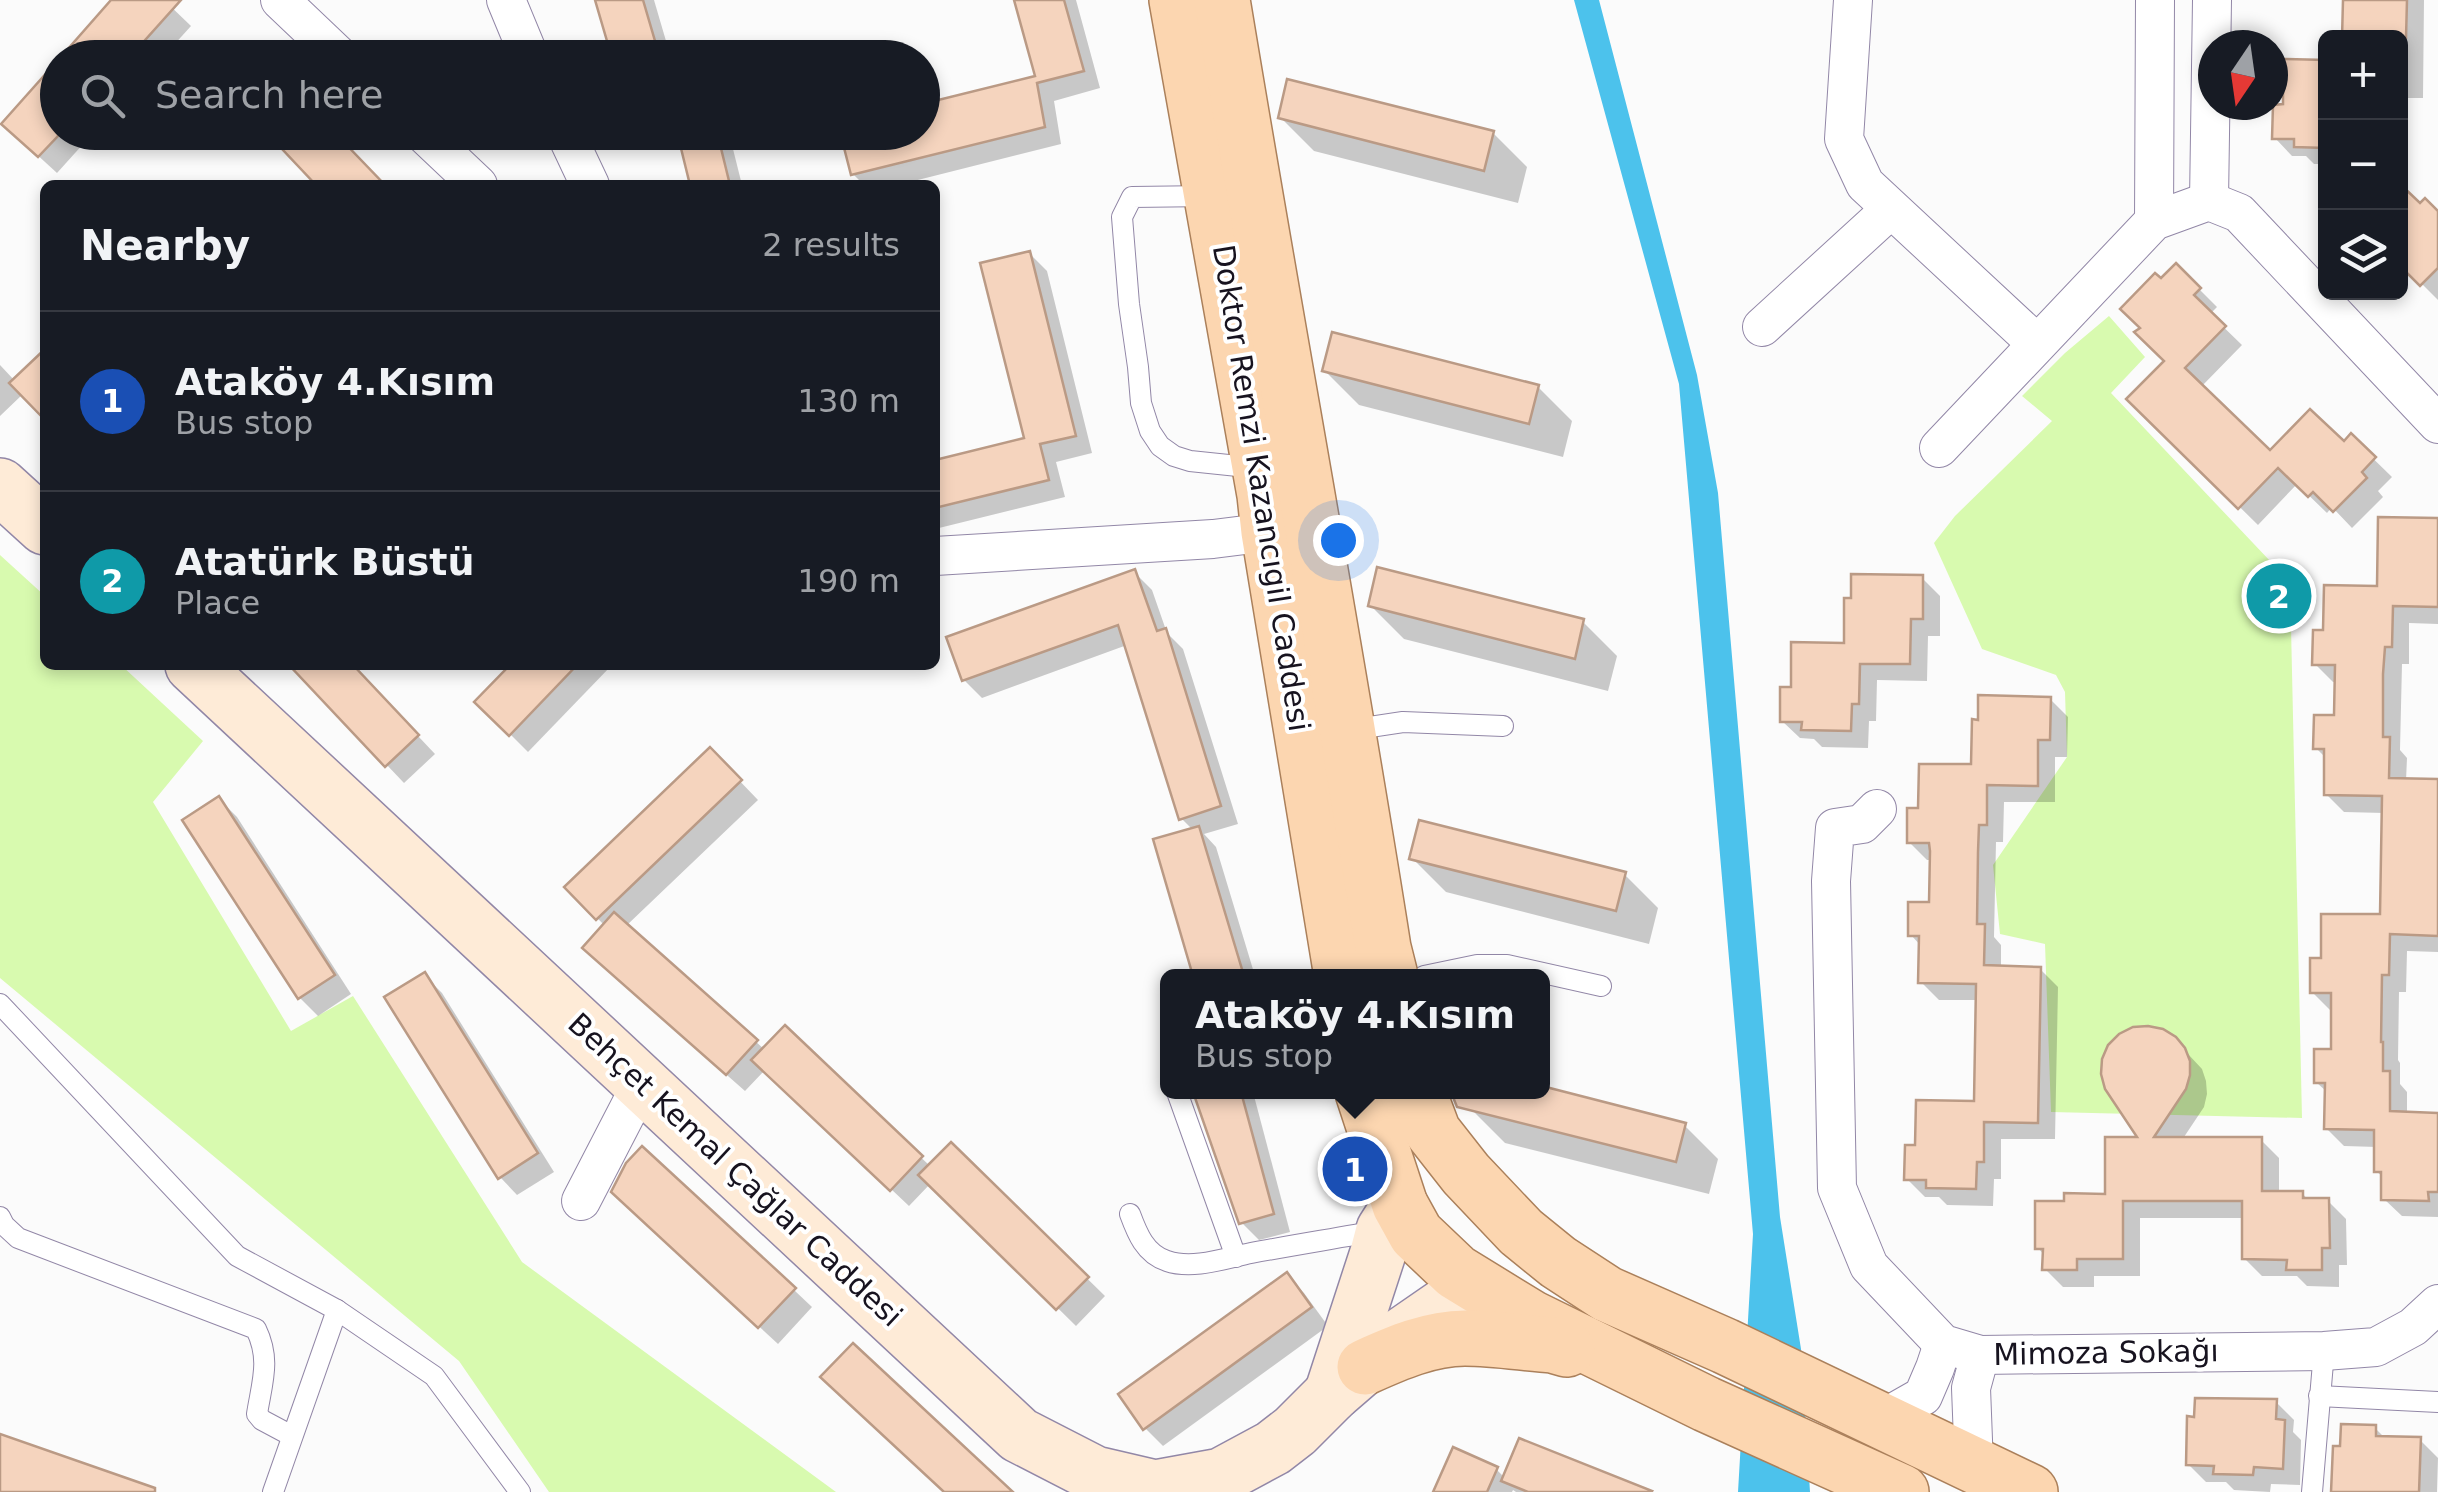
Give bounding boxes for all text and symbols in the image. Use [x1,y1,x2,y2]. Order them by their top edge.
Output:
north arrow [2198,30,2288,120]
map controls [2318,30,2408,300]
button: + [2318,30,2408,120]
search box [40,40,940,150]
icon: search [75,68,130,123]
text: Search here [155,73,383,117]
button: − [2318,120,2408,210]
button: layers [2318,210,2408,300]
text: Nearby [80,221,250,270]
text: 2 results [762,226,900,264]
street label: Doktor Remzi Kazancıgil Caddesi [1206,242,1317,734]
text: Ataköy 4.Kısım [175,360,495,404]
text: 1 [101,382,124,420]
text: 130 m [798,382,900,420]
text: Bus stop [175,404,313,442]
your location [1313,515,1364,566]
text: Atatürk Büstü [175,540,475,584]
pin: 2 [2246,558,2312,634]
text: 2 [101,562,124,600]
text: 190 m [798,562,900,600]
text: Place [175,584,260,622]
popup [1160,969,1550,1099]
text: Ataköy 4.Kısım [1195,993,1515,1037]
street label: Behçet Kemal Çağlar Caddesi [561,1006,909,1334]
text: Bus stop [1195,1037,1333,1075]
pin: 1 [1322,1132,1388,1206]
street label: Mimoza Sokağı [1993,1333,2219,1372]

